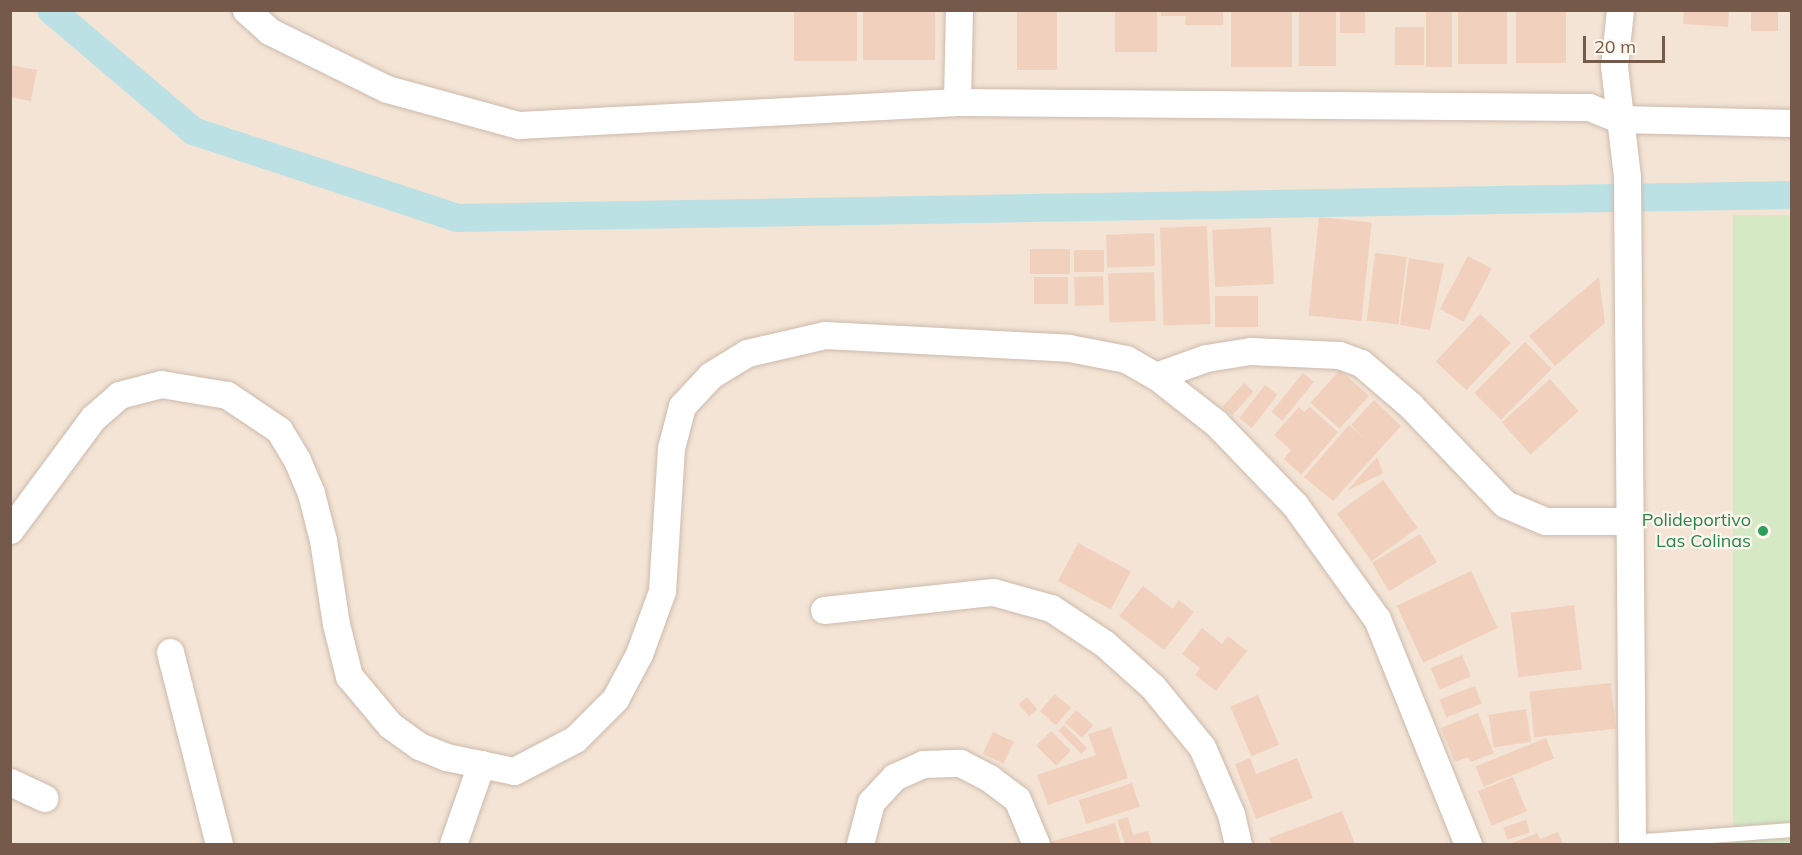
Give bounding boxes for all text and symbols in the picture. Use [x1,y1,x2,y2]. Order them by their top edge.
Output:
scale bar [1586,24,1668,62]
text: 20 m [1594,35,1636,58]
place label: Polideportivo Las Colinas [1642,510,1751,552]
marker: Polideportivo Las Colinas [1756,524,1770,538]

